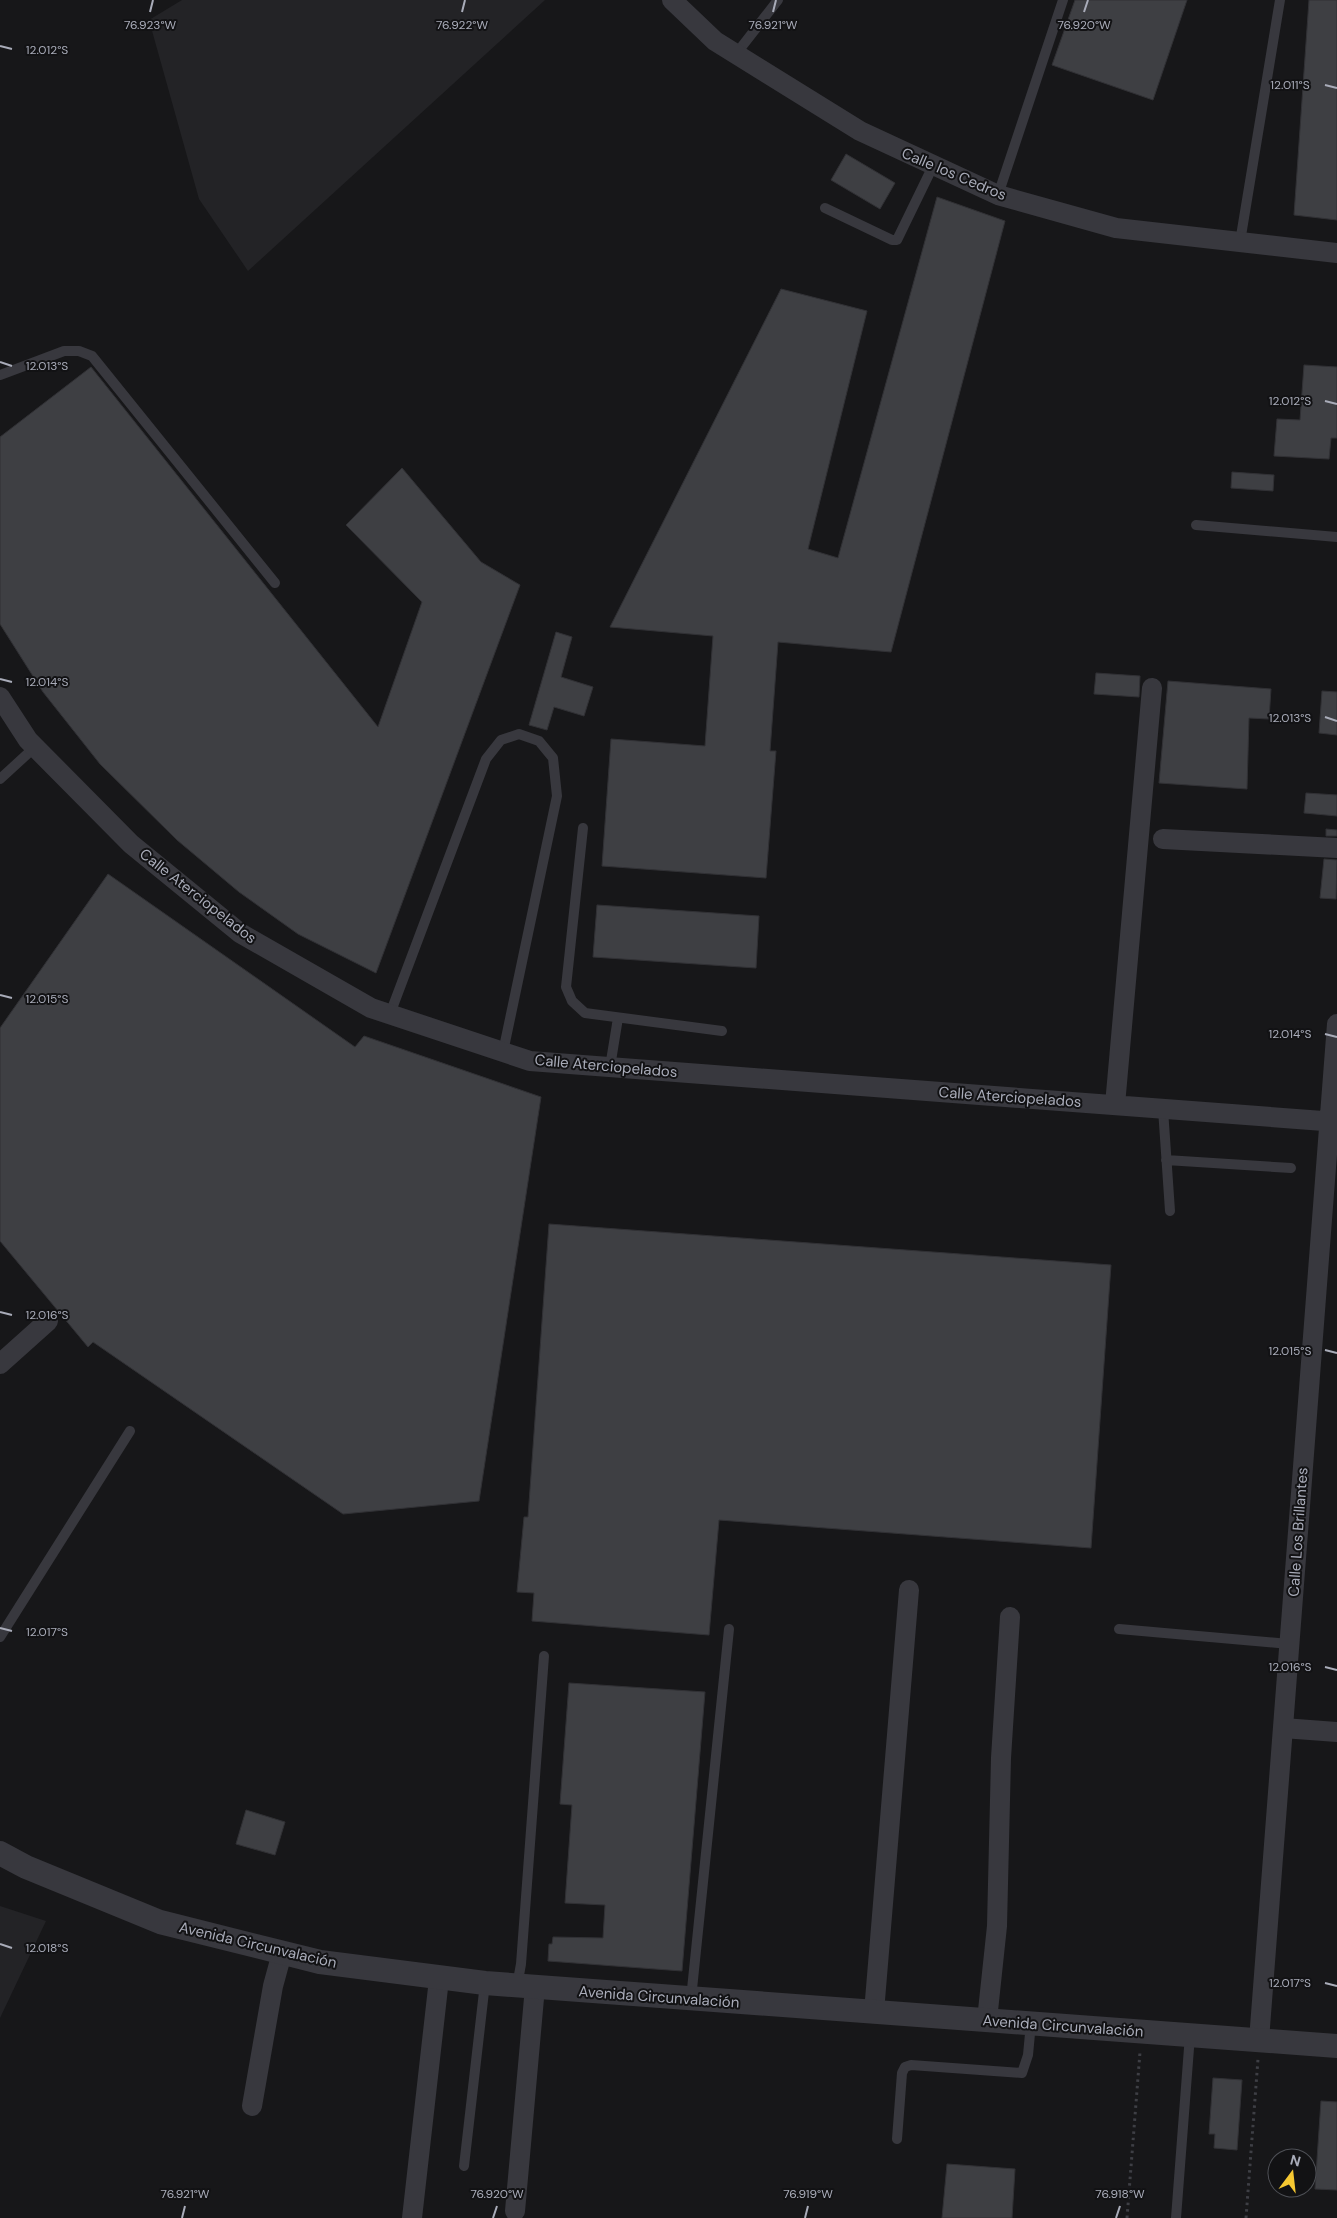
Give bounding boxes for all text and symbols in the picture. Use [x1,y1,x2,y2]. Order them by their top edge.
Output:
text: 76.923°W [124,17,177,33]
text: 76.922°W [436,17,488,33]
text: 76.921°W [749,17,798,33]
text: 76.920°W [1057,17,1111,33]
text: 12.012°S [26,42,68,58]
text: 12.011°S [1270,77,1310,93]
street label: Calle los Cedros [898,143,1010,205]
text: 12.013°S [26,358,68,374]
text: 12.012°S [1269,393,1311,409]
text: 12.014°S [26,674,68,690]
text: 12.013°S [1269,710,1311,726]
street label: Calle Aterciopelados [135,844,261,948]
text: 12.015°S [26,991,68,1007]
text: 12.014°S [1269,1026,1311,1042]
street label: Calle Aterciopelados [534,1050,678,1082]
street label: Calle Aterciopelados [938,1082,1082,1112]
text: 12.016°S [25,1307,69,1323]
text: 12.015°S [1269,1343,1311,1359]
street label: Calle Los Brillantes [1284,1467,1312,1597]
text: 12.017°S [26,1624,68,1640]
text: 12.016°S [1268,1659,1312,1675]
street label: Avenida Circunvalación [177,1917,339,1973]
text: 12.018°S [26,1940,68,1956]
text: 12.017°S [1269,1975,1311,1991]
street label: Avenida Circunvalación [578,1981,740,2013]
street label: Avenida Circunvalación [982,2010,1144,2042]
north arrow [1267,2148,1317,2198]
text: N [1288,2150,1303,2170]
text: 76.921°W [161,2186,210,2202]
text: 76.920°W [470,2186,524,2202]
text: 76.919°W [783,2186,833,2202]
text: 76.918°W [1095,2186,1145,2202]

